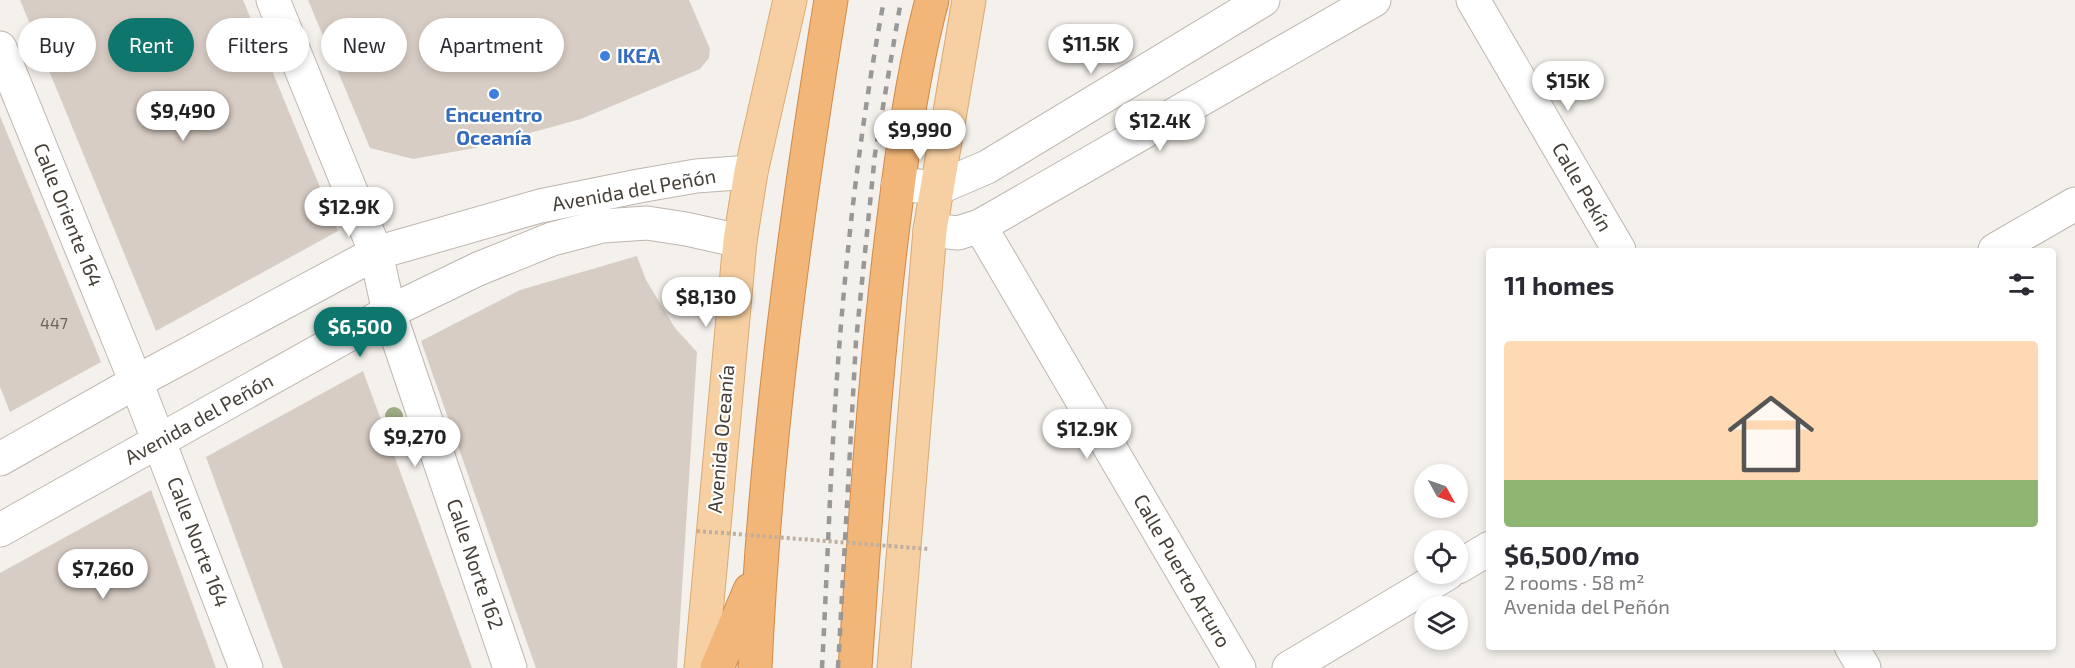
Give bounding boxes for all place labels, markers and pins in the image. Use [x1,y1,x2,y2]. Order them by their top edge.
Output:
pin: $11.5K [1042,24,1140,75]
place label: IKEA [617,43,661,67]
marker: IKEA [598,49,612,63]
pin: $15K [1532,61,1604,112]
marker: Encuentro Oceanía [487,87,501,101]
pin: $9,490 [134,91,232,142]
pin: $12.4K [1111,101,1209,152]
place label: Encuentro Oceanía [445,102,543,149]
pin: $9,990 [871,110,969,161]
pin: $12.9K [300,187,398,238]
pin: $8,130 [657,277,755,328]
pin: $6,500 [311,307,409,358]
pin: $12.9K [1038,409,1136,460]
pin: $9,270 [366,417,464,468]
pin: $7,260 [54,549,152,600]

